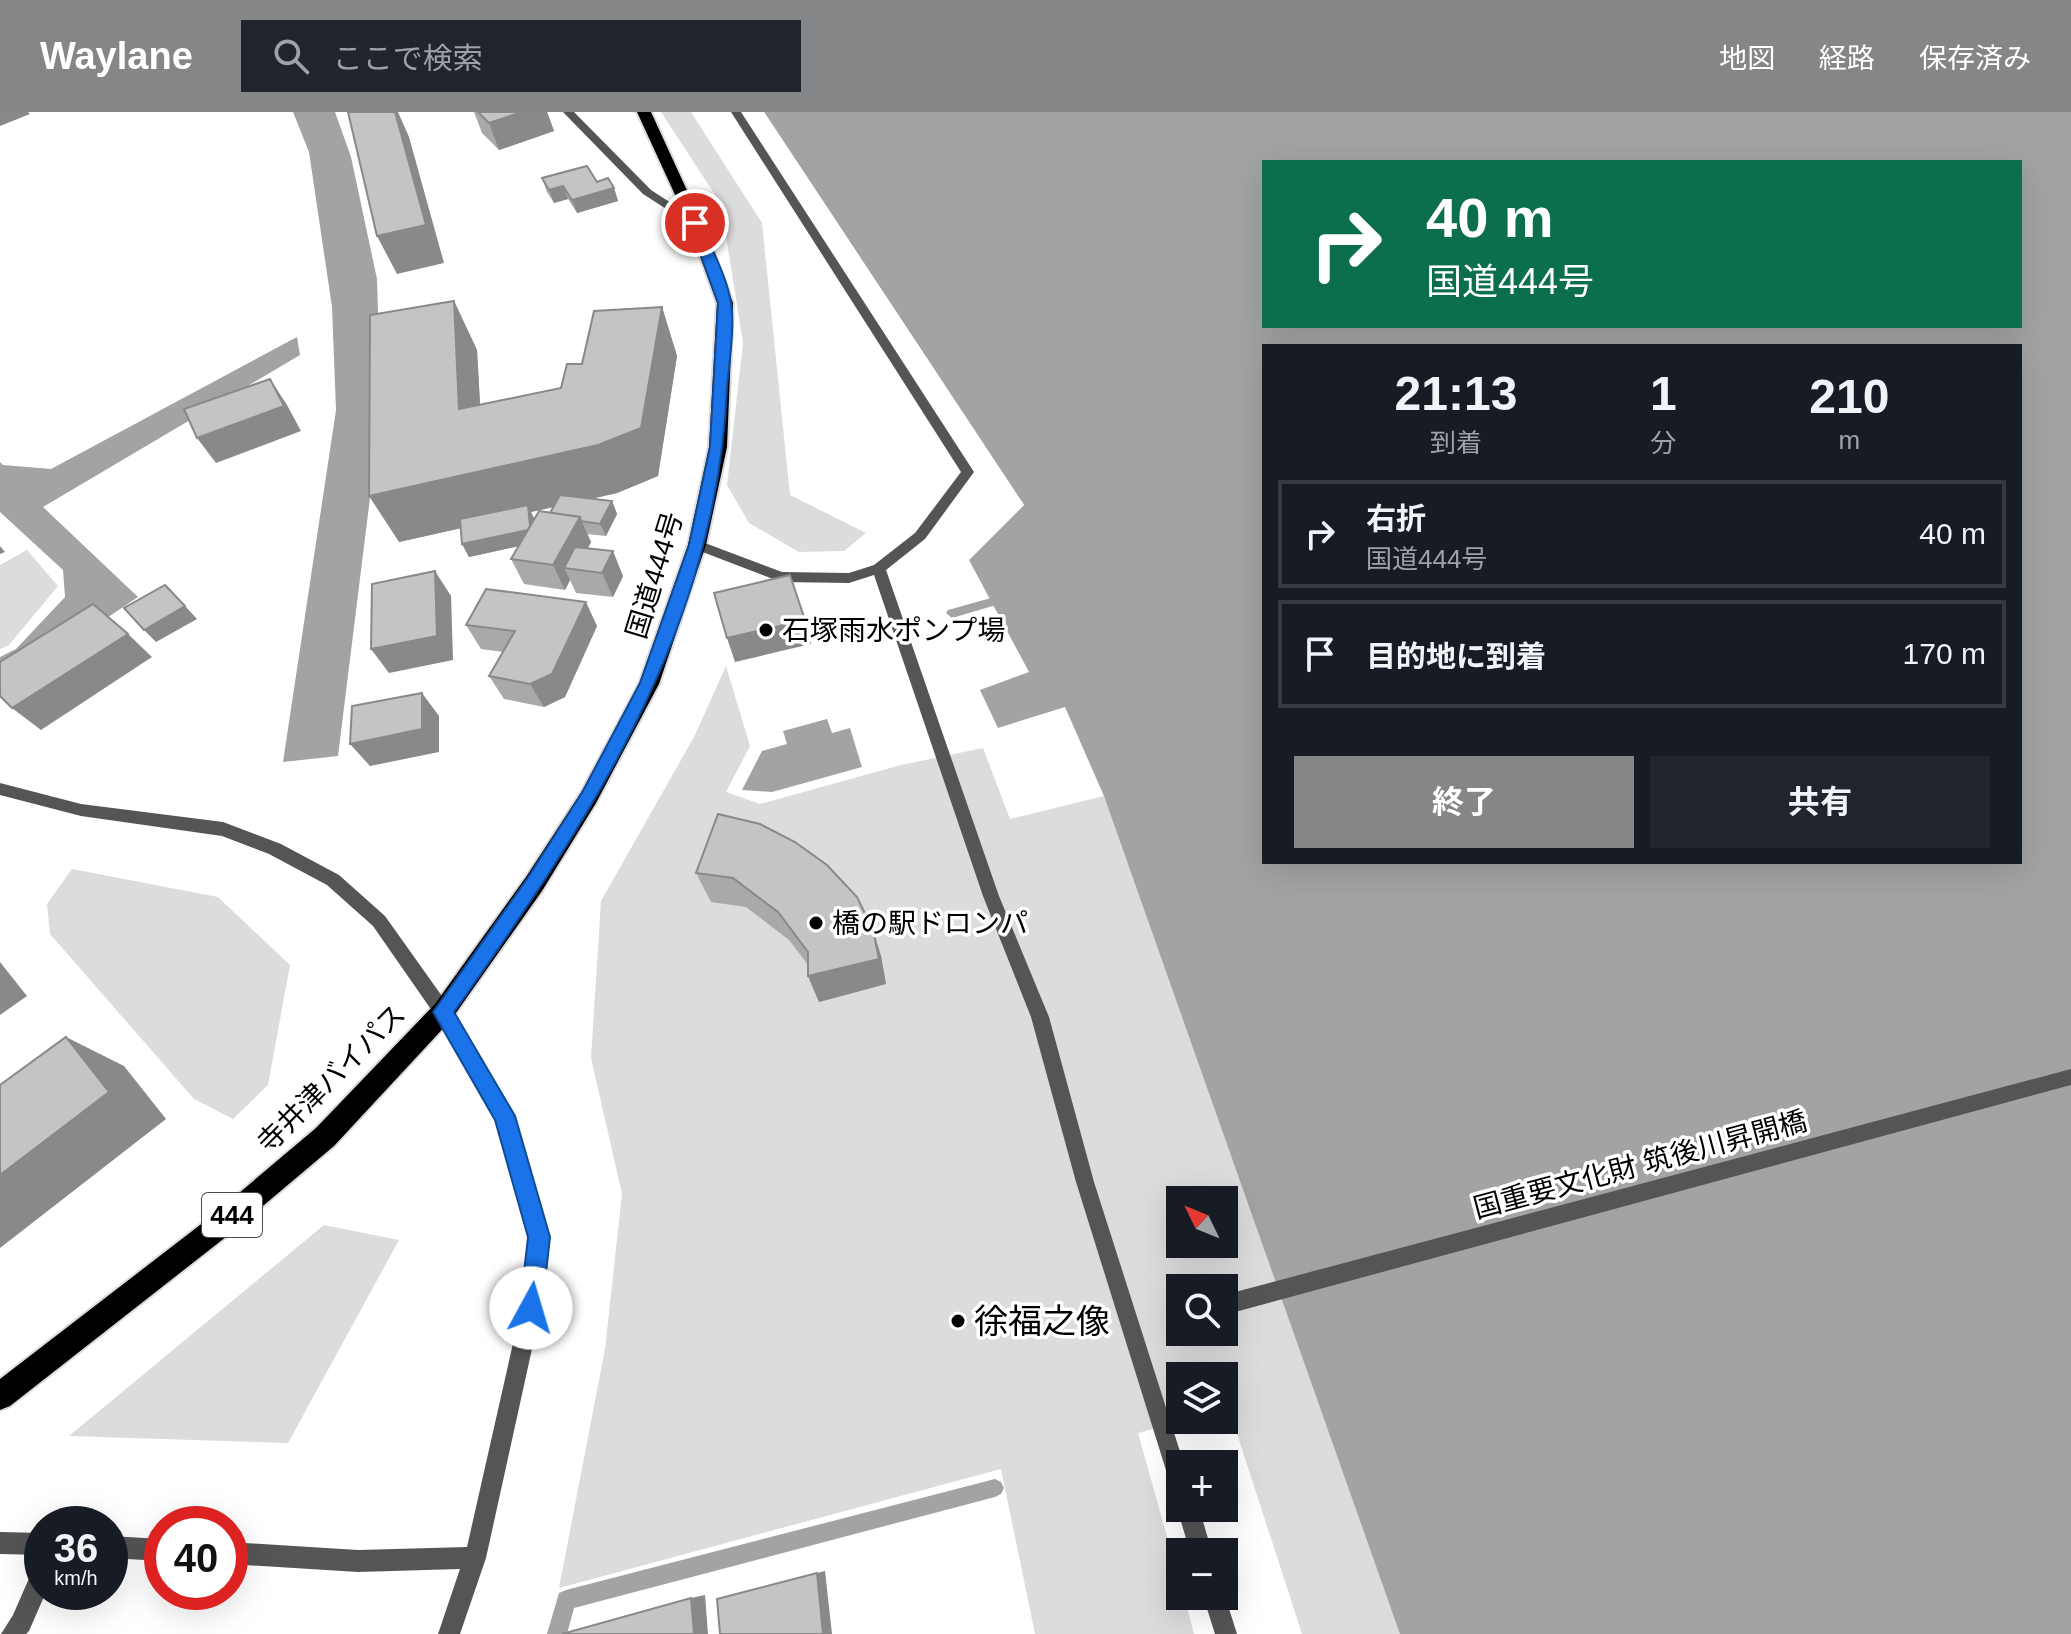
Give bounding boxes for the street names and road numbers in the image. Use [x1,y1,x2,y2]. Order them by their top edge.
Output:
street label: 国道444号 [621,508,688,642]
street label: 寺井津バイパス [251,998,411,1158]
street label: 国重要文化財 筑後川昇開橋 [1470,1105,1810,1224]
road number: 444 [202,1193,262,1237]

